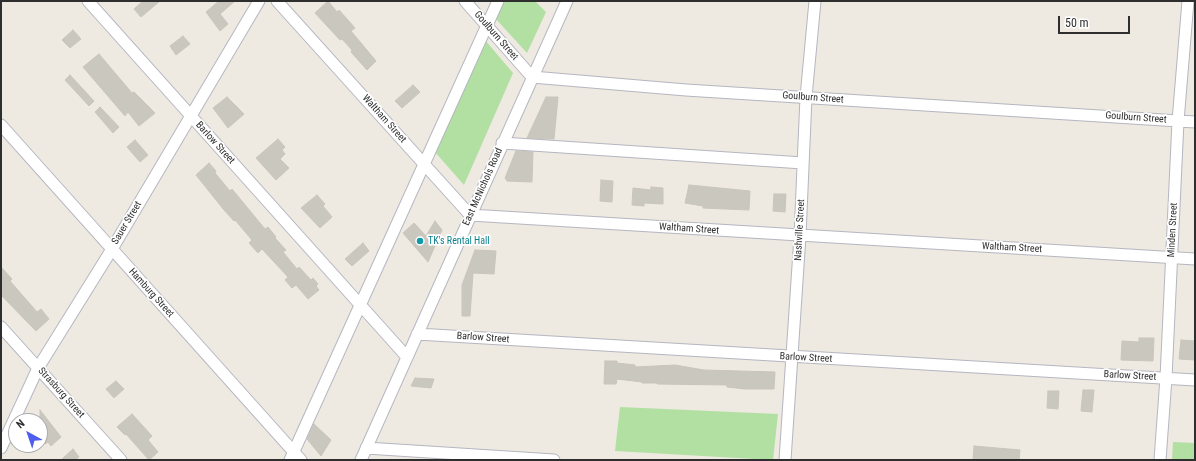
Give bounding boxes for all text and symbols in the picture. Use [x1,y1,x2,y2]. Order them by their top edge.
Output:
scale bar [1060,8,1132,34]
street label: Goulburn Street [471,9,521,63]
text: 50 m [1065,16,1089,30]
street label: Goulburn Street [782,90,844,106]
street label: Waltham Street [359,93,409,145]
street label: Goulburn Street [1105,110,1167,126]
street label: Barlow Street [193,119,237,167]
street label: East McNichols Road [460,146,506,228]
street label: Sauer Street [109,199,145,247]
street label: Nashville Street [792,199,808,261]
street label: Minden Street [1166,202,1180,258]
street label: Waltham Street [658,221,720,237]
place label: TK's Rental Hall [428,235,490,247]
marker: TK's Rental Hall [415,236,425,246]
street label: Waltham Street [982,240,1042,256]
street label: Hamburg Street [126,266,176,320]
street label: Barlow Street [456,330,510,346]
street label: Barlow Street [779,351,833,365]
street label: Strasburg Street [35,365,87,421]
street label: Barlow Street [1103,369,1157,383]
north arrow [8,413,48,453]
text: N [14,417,27,431]

